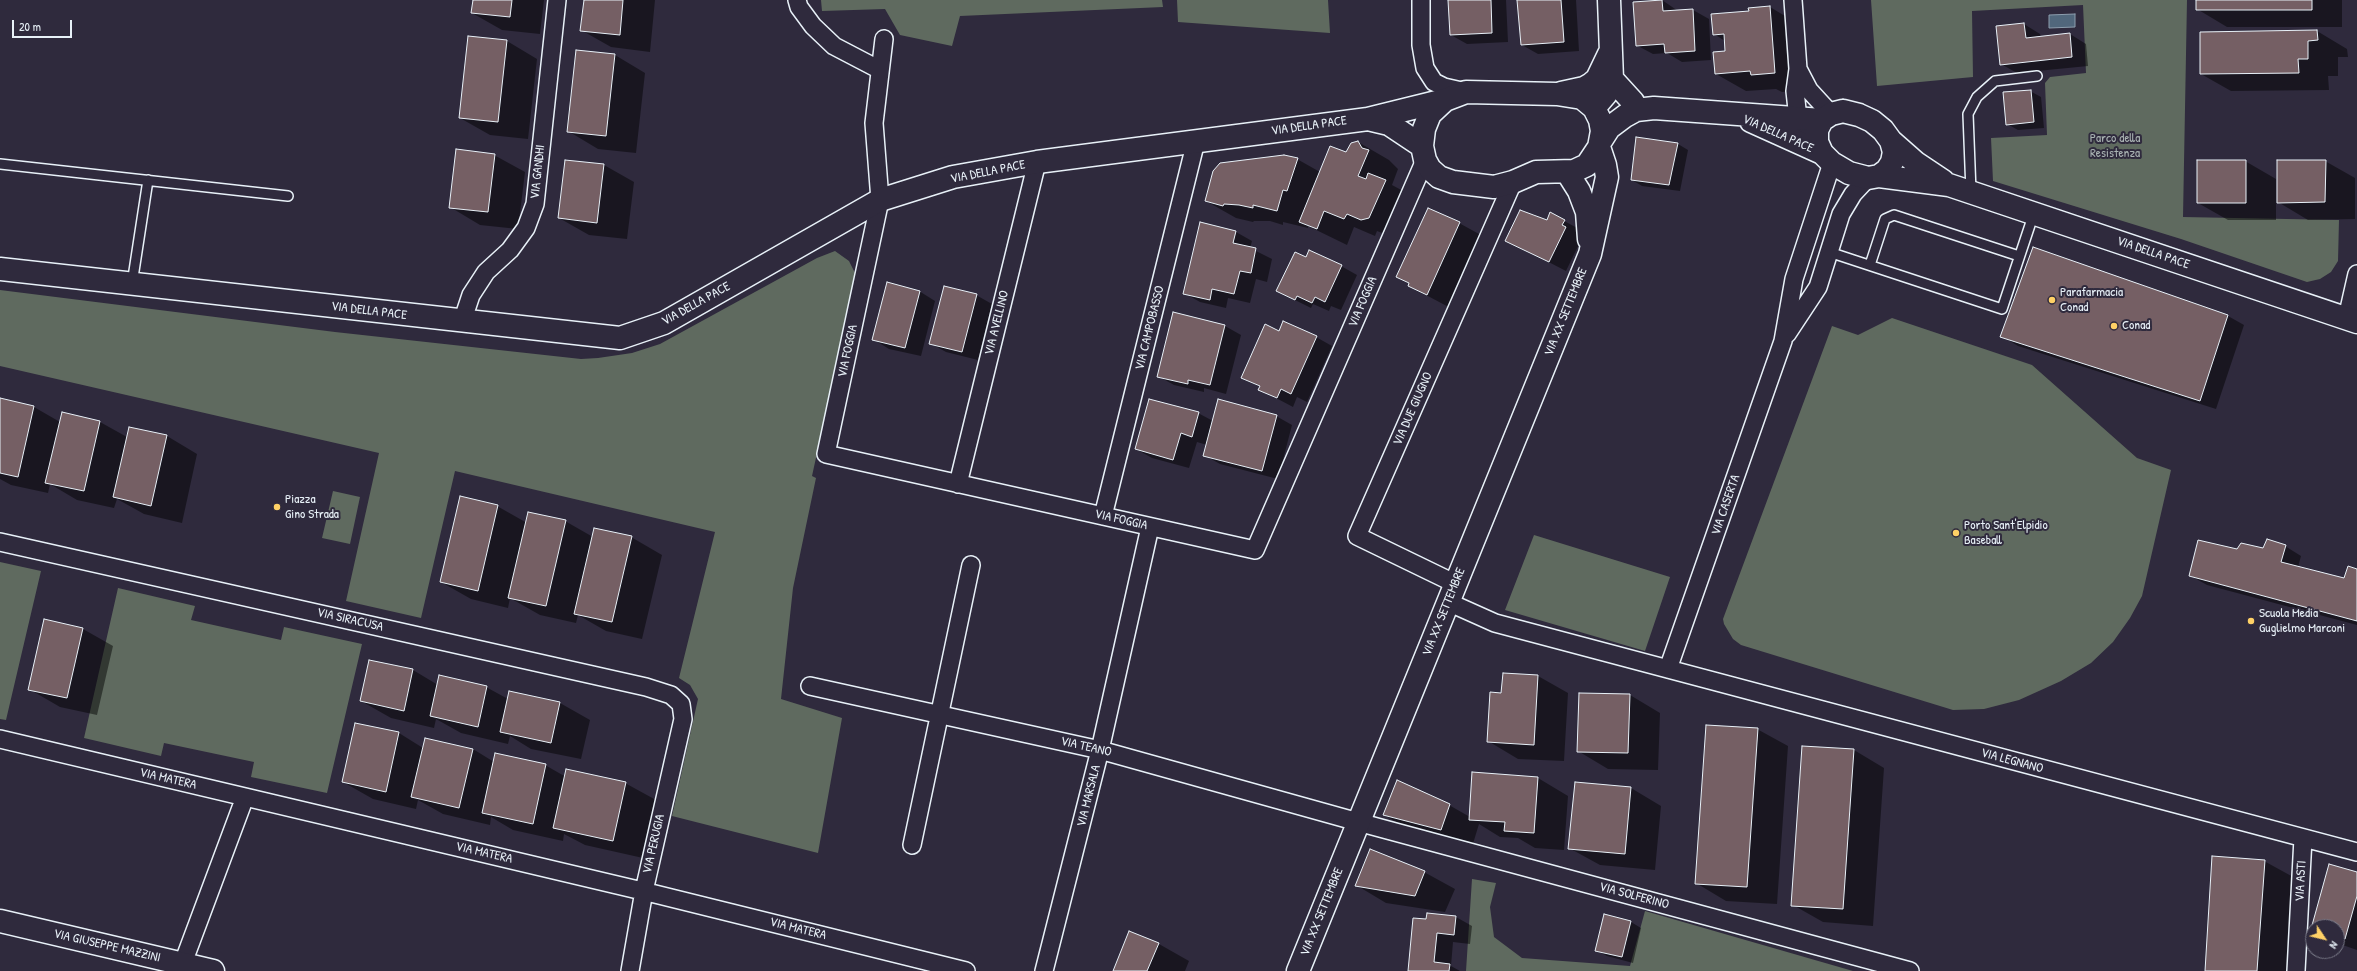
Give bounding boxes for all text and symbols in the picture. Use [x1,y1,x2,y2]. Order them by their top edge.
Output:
scale bar [14,12,74,38]
text: 20 m [19,18,41,35]
street label: VIA DELLA PACE [1740,111,1816,157]
street label: VIA DELLA PACE [1270,113,1348,139]
park label: Parco della Resistenza [2090,131,2140,162]
street label: VIA GANDHI [527,144,549,200]
street label: VIA DELLA PACE [949,157,1027,187]
street label: VIA DELLA PACE [2114,233,2192,273]
street label: VIA XX SETTEMBRE [1541,266,1591,358]
street label: VIA FOGGIA [1345,274,1381,330]
street label: VIA DELLA PACE [659,279,733,329]
street label: VIA CAMPOBASSO [1132,284,1168,372]
place label: Parafarmacia Conad [2060,285,2123,316]
street label: VIA AVELLINO [981,289,1013,357]
marker: Parafarmacia Conad [2047,295,2057,305]
street label: VIA DELLA PACE [330,299,408,323]
place label: Conad [2122,318,2150,334]
marker: Conad [2109,321,2119,331]
street label: VIA FOGGIA [835,323,861,379]
street label: VIA DUE GIUGNO [1390,370,1436,448]
street label: VIA CASERTA [1708,473,1744,537]
place label: Piazza Gino Strada [285,492,339,523]
marker: Piazza Gino Strada [272,502,282,512]
street label: VIA FOGGIA [1093,506,1149,534]
place label: Porto Sant'Elpidio Baseball [1964,518,2048,549]
marker: Porto Sant'Elpidio Baseball [1951,528,1961,538]
street label: VIA XX SETTEMBRE [1419,566,1469,658]
street label: VIA SIRACUSA [315,605,385,635]
place label: Scuola Media Guglielmo Marconi [2259,606,2345,637]
marker: Scuola Media Guglielmo Marconi [2246,616,2256,626]
street label: VIA TEANO [1059,734,1113,760]
street label: VIA LEGNANO [1979,745,2045,777]
street label: VIA MARSALA [1074,763,1104,829]
street label: VIA MATERA [138,765,198,793]
street label: VIA PERUGIA [640,813,668,875]
street label: VIA MATERA [454,839,514,867]
street label: VIA ASTI [2292,860,2310,902]
street label: VIA XX SETTEMBRE [1297,866,1347,958]
street label: VIA SOLFERINO [1597,879,1671,913]
street label: VIA MATERA [768,914,828,944]
north arrow [2305,919,2345,959]
street label: VIA GIUSEPPE MAZZINI [52,926,162,966]
text: N [2327,939,2341,952]

